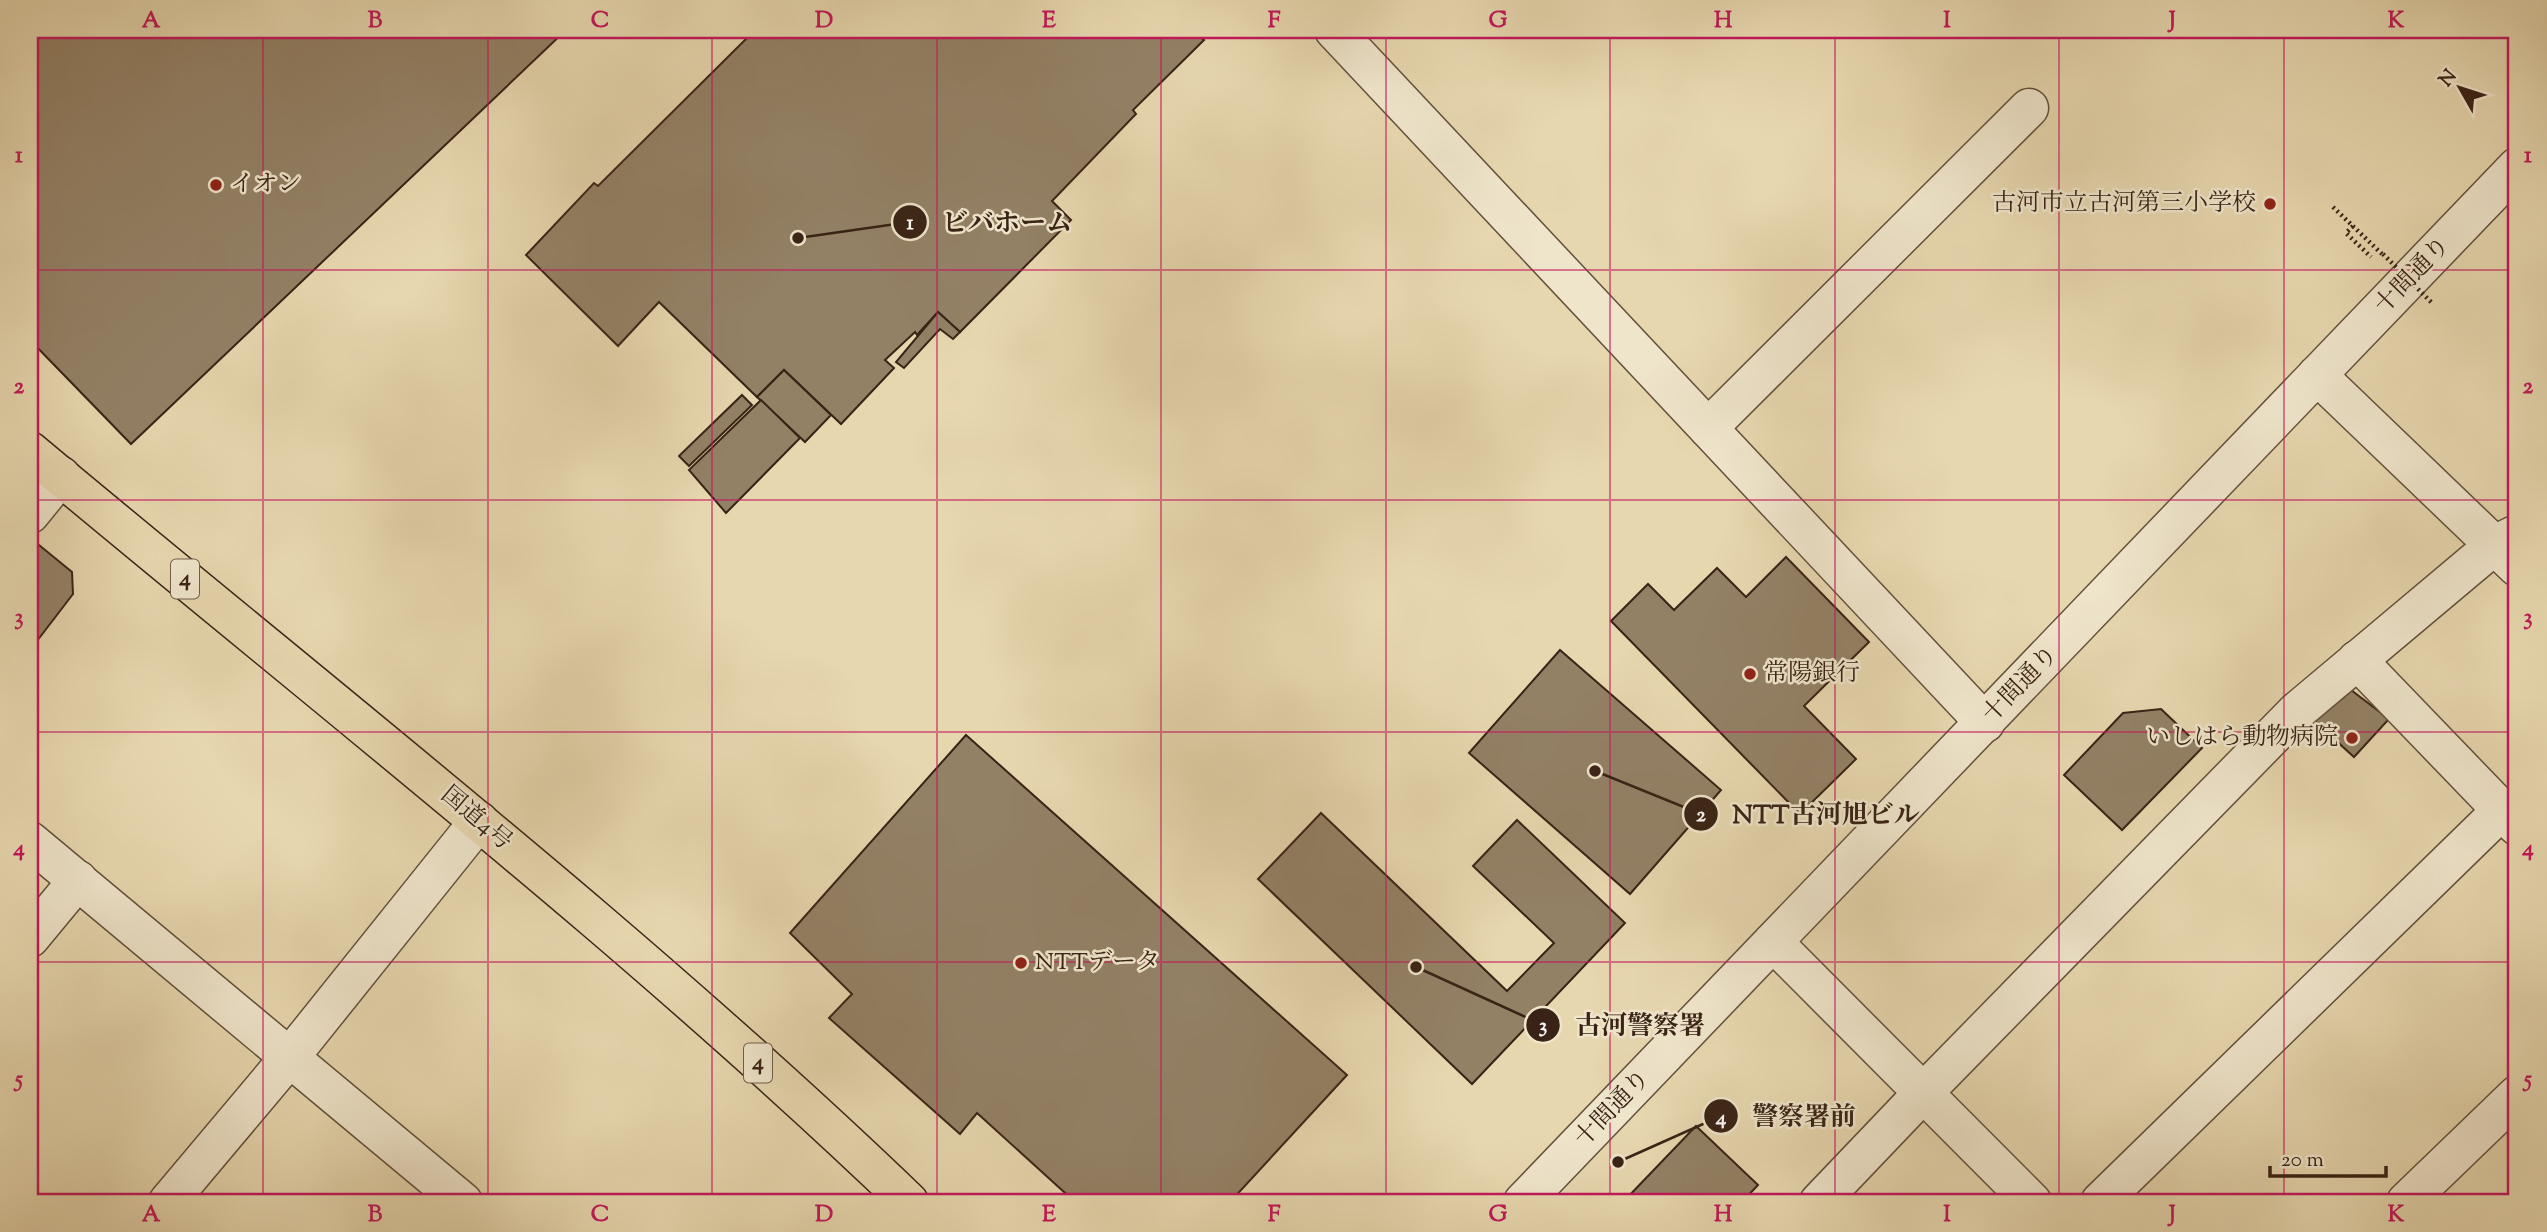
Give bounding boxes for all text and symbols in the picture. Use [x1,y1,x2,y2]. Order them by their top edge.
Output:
text: A [142,5,161,38]
text: B [368,5,383,38]
text: C [591,5,609,38]
text: D [815,5,833,38]
text: E [1042,5,1056,38]
text: F [1268,5,1281,38]
text: G [1489,5,1508,38]
text: H [1714,5,1733,38]
text: I [1943,5,1951,38]
text: J [2167,5,2176,38]
text: K [2388,5,2405,38]
north arrow [2424,52,2494,122]
text: N [2433,64,2464,93]
text: 1 [15,140,23,173]
text: 1 [2524,140,2532,173]
place label: イオン [230,168,301,202]
marker: イオン [208,177,224,193]
place label: 古河市立古河第三小学校 [1992,187,2256,221]
marker: 古河市立古河第三小学校 [2262,196,2278,212]
callout: ビバホーム [893,198,1086,245]
text: ビバホーム [942,206,1072,243]
text: 1 [906,209,914,239]
street label: 十間通り [2367,230,2459,322]
text: 2 [14,371,25,404]
text: 2 [2523,371,2534,404]
road number: 4 [171,559,199,598]
text: 3 [14,602,24,635]
text: 3 [2523,602,2533,635]
street label: 十間通り [1975,639,2067,731]
place label: 常陽銀行 [1764,657,1860,691]
marker: 常陽銀行 [1742,666,1758,682]
place label: いしはら動物病院 [2146,721,2338,755]
marker: いしはら動物病院 [2344,730,2360,746]
street label: 国道4号 [433,779,519,859]
callout: NTT古河旭ビル [1684,790,1934,837]
text: NTT古河旭ビル [1732,798,1920,835]
text: 2 [1696,801,1706,831]
text: 4 [12,833,25,866]
text: 4 [2521,833,2534,866]
place label: NTTデータ [1035,946,1160,980]
marker: NTTデータ [1013,955,1029,971]
callout: 古河警察署 [1526,1001,1719,1048]
text: 古河警察署 [1575,1009,1705,1046]
text: 3 [1539,1012,1547,1042]
road number: 4 [744,1044,772,1082]
street label: 十間通り [1567,1063,1659,1155]
text: 5 [13,1064,23,1097]
text: 5 [2522,1064,2532,1097]
callout: 警察署前 [1703,1093,1870,1140]
text: 警察署前 [1752,1100,1856,1137]
text: 4 [1715,1104,1727,1134]
scale bar [2270,1134,2386,1178]
text: 20 m [2281,1146,2324,1176]
text: A [142,1199,161,1232]
text: B [368,1199,383,1232]
text: C [591,1199,609,1232]
text: D [815,1199,833,1232]
text: E [1042,1199,1056,1232]
text: F [1268,1199,1281,1232]
text: G [1489,1199,1508,1232]
text: H [1714,1199,1733,1232]
text: I [1943,1199,1951,1232]
text: J [2167,1199,2176,1232]
text: K [2388,1199,2405,1232]

